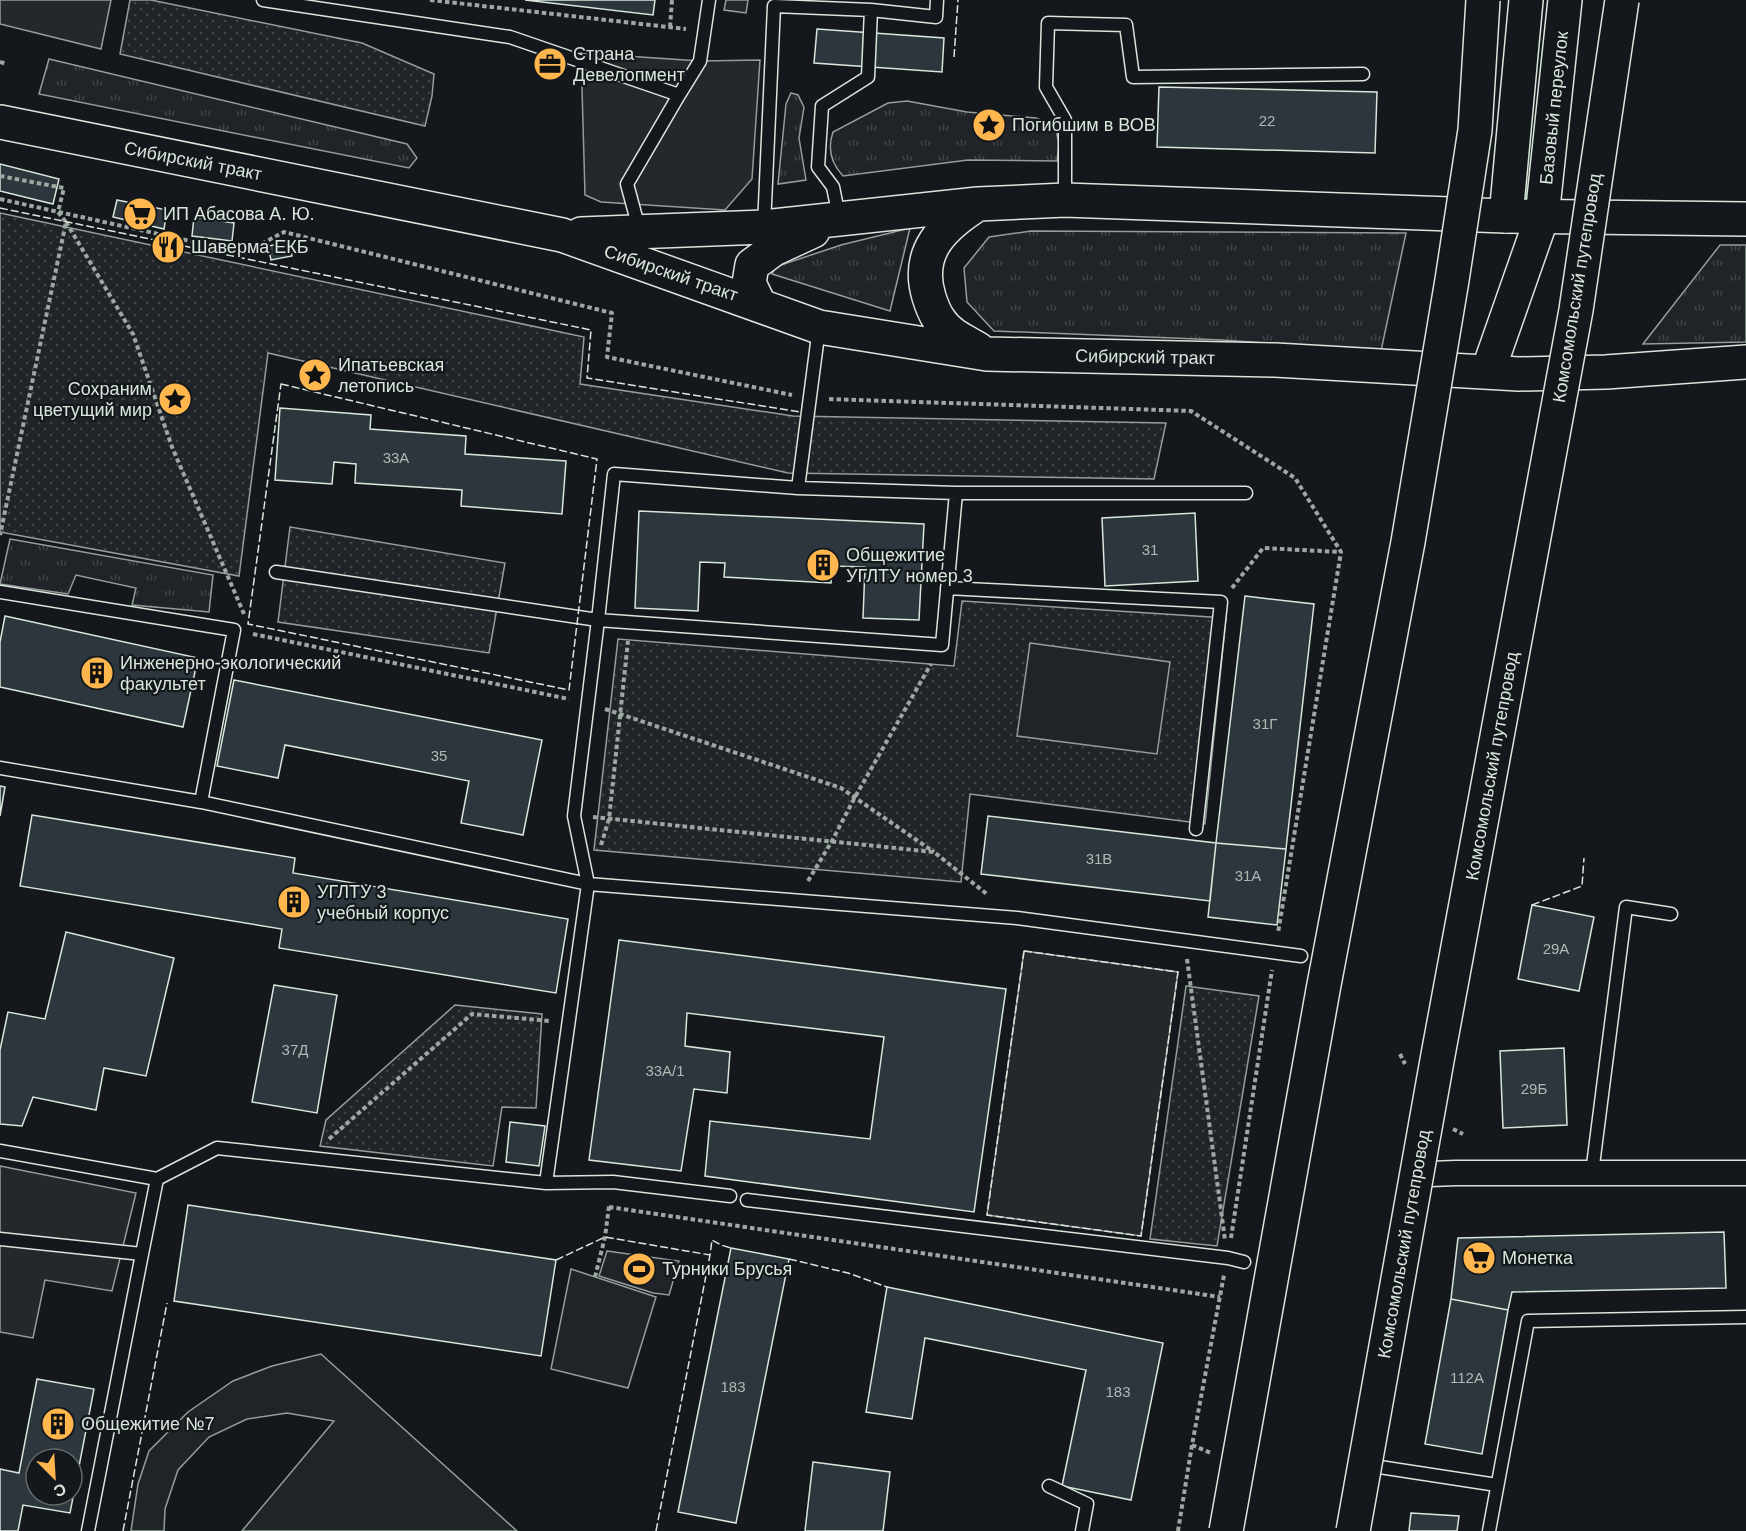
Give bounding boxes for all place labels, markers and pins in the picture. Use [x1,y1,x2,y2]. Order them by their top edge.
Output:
place label: Страна Девелопмент [573,44,685,85]
office icon: Страна Девелопмент [532,46,568,82]
place icon: Погибшим в ВОВ [971,107,1007,143]
place label: Погибшим в ВОВ [1012,115,1156,135]
supermarket icon: ИП Абасова А. Ю. [122,196,158,232]
place label: ИП Абасова А. Ю. [163,204,315,224]
restaurant icon: Шаверма ЕКБ [150,229,186,265]
place label: Шаверма ЕКБ [191,237,309,257]
place label: Ипатьевская летопись [338,355,444,396]
place icon: Ипатьевская летопись [297,357,333,393]
place label: Сохраним цветущий мир [33,379,152,420]
place icon: Сохраним цветущий мир [157,381,193,417]
place label: Общежитие УГЛТУ номер 3 [846,545,973,586]
building icon: Общежитие УГЛТУ номер 3 [805,547,841,583]
place label: Инженерно-экологический факультет [120,653,341,694]
building icon: Инженерно-экологический факультет [79,655,115,691]
place label: УГЛТУ 3 учебный корпус [317,882,449,923]
building icon: УГЛТУ 3 учебный корпус [276,884,312,920]
supermarket icon: Монетка [1461,1240,1497,1276]
place label: Монетка [1502,1248,1574,1268]
sports icon: Турники Брусья [621,1251,657,1287]
place label: Турники Брусья [662,1259,792,1279]
building icon: Общежитие №7 [40,1406,76,1442]
place label: Общежитие №7 [81,1414,214,1434]

